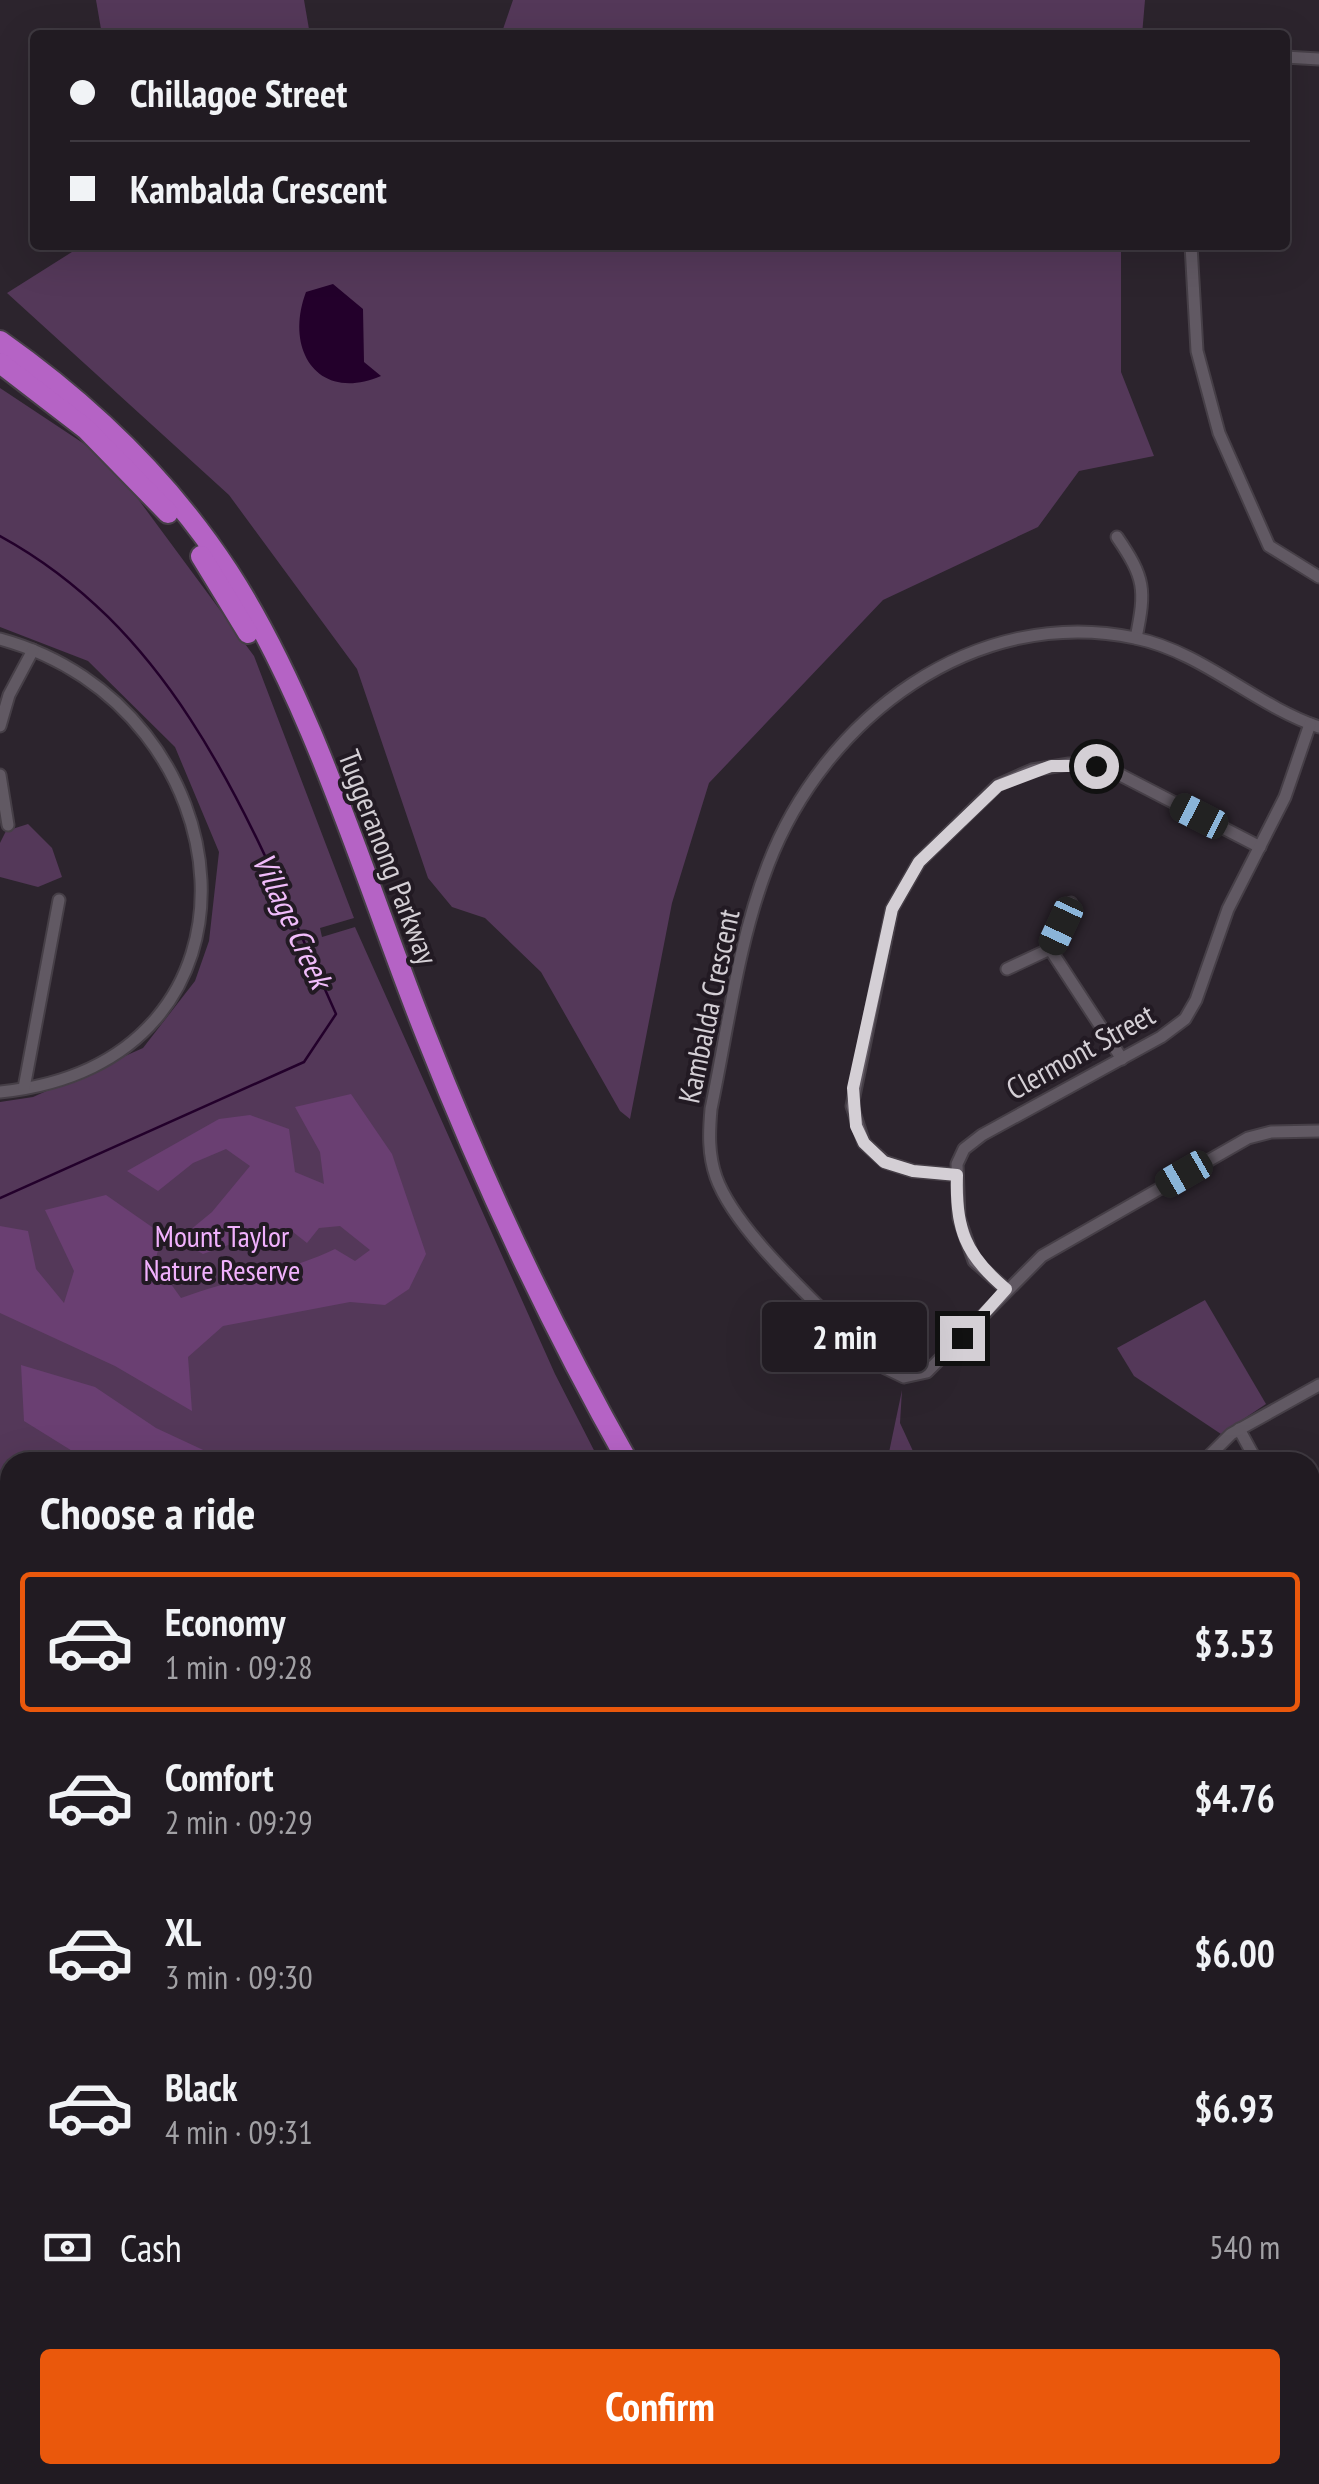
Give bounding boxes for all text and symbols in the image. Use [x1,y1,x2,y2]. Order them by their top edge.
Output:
text: Chillagoe Street [130,68,347,117]
text: Kambalda Crescent [130,164,387,213]
street label: Tuggeranong Parkway [330,744,448,970]
route start [1074,744,1119,789]
car [1165,789,1233,843]
water label: Village Creek [243,845,344,998]
car [1035,892,1087,960]
street label: Kambalda Crescent [668,905,748,1106]
street label: Clermont Street [999,994,1162,1108]
car [1151,1146,1217,1202]
park label: Mount Taylor Nature Reserve [144,1216,300,1289]
callout: 2 min [762,1303,927,1373]
text: 2 min [812,1316,877,1358]
route end [940,1316,985,1361]
text: Choose a ride [40,1483,255,1541]
icon: car [45,1597,135,1687]
text: Economy [165,1597,285,1646]
text: $3.53 [1194,1618,1275,1667]
text: 1 min · 09:28 [165,1646,313,1688]
icon: car [45,1752,135,1842]
text: Comfort [165,1752,274,1801]
text: $4.76 [1194,1773,1275,1822]
text: 2 min · 09:29 [165,1801,313,1843]
icon: car [45,1907,135,1997]
text: XL [165,1907,201,1956]
text: $6.00 [1194,1928,1275,1977]
text: 3 min · 09:30 [165,1956,313,1998]
icon: car [45,2062,135,2152]
text: Black [165,2062,238,2111]
text: $6.93 [1194,2083,1275,2132]
text: 4 min · 09:31 [165,2111,313,2153]
icon: cash [40,2220,95,2275]
text: Cash [120,2223,182,2272]
text: 540 m [1209,2226,1280,2268]
button: Confirm [40,2349,1280,2464]

